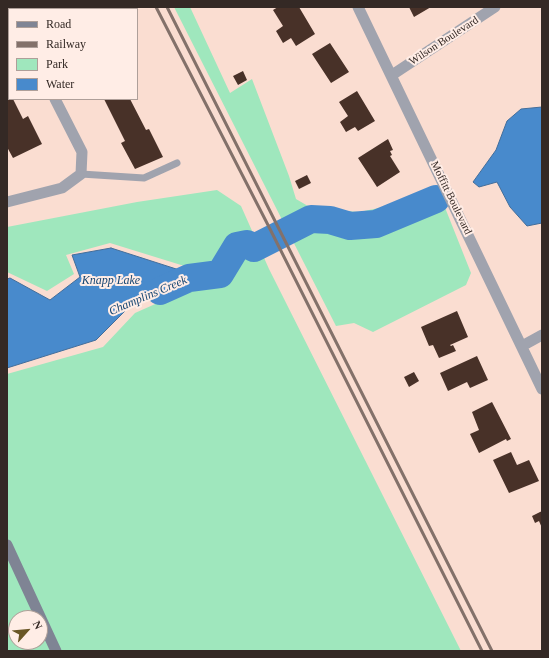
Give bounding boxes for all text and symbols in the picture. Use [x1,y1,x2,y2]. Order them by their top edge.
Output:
legend [8,8,138,100]
street label: Wilson Boulevard [407,14,481,68]
text: Road [46,17,71,31]
text: Railway [46,37,86,51]
text: Park [46,57,68,71]
text: Water [46,77,74,91]
street label: Moffitt Boulevard [428,159,474,237]
water label: Champlins Creek [107,273,189,319]
water label: Knapp Lake [82,274,140,288]
north arrow [8,610,48,650]
text: N [31,619,45,631]

